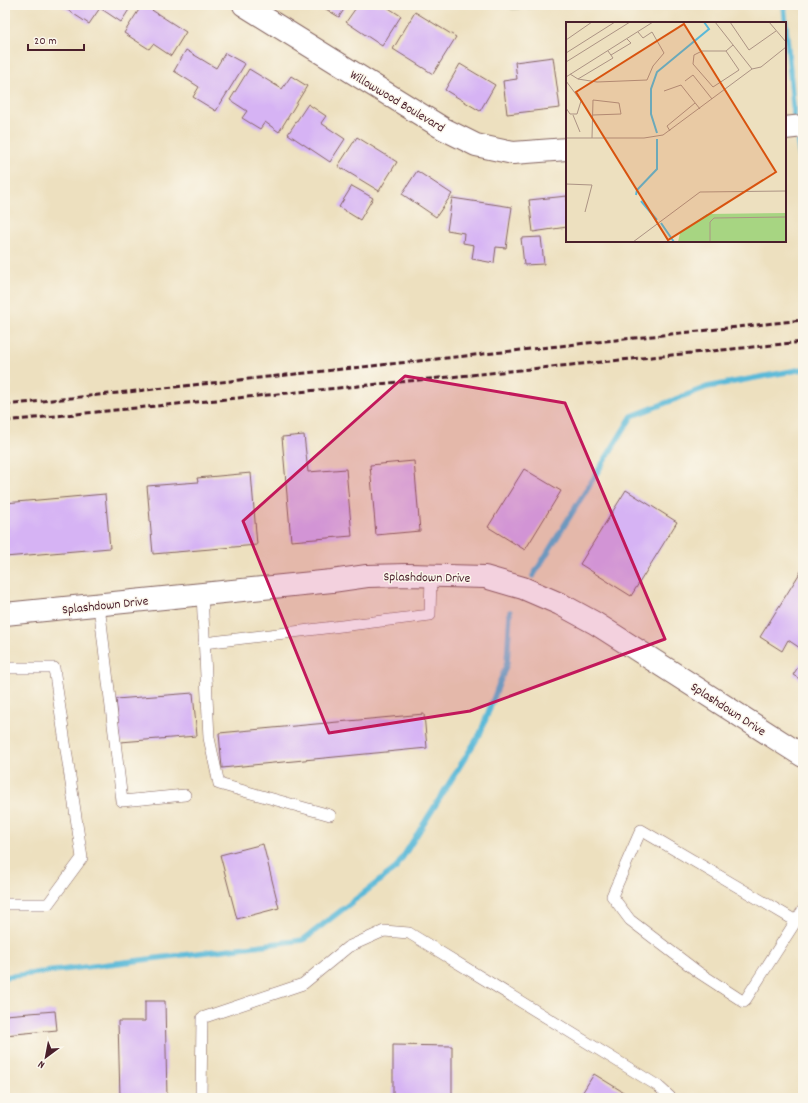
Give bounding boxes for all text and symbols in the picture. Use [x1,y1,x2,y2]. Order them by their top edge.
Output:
inset map [566,22,786,242]
scale bar [28,26,84,52]
text: 20 m [34,33,57,50]
street label: Willowwood Boulevard [346,66,448,138]
street label: Splashdown Drive [383,568,471,589]
street label: Splashdown Drive [61,592,150,620]
street label: Splashdown Drive [686,679,769,742]
north arrow [26,1037,66,1077]
text: N [35,1055,48,1072]

